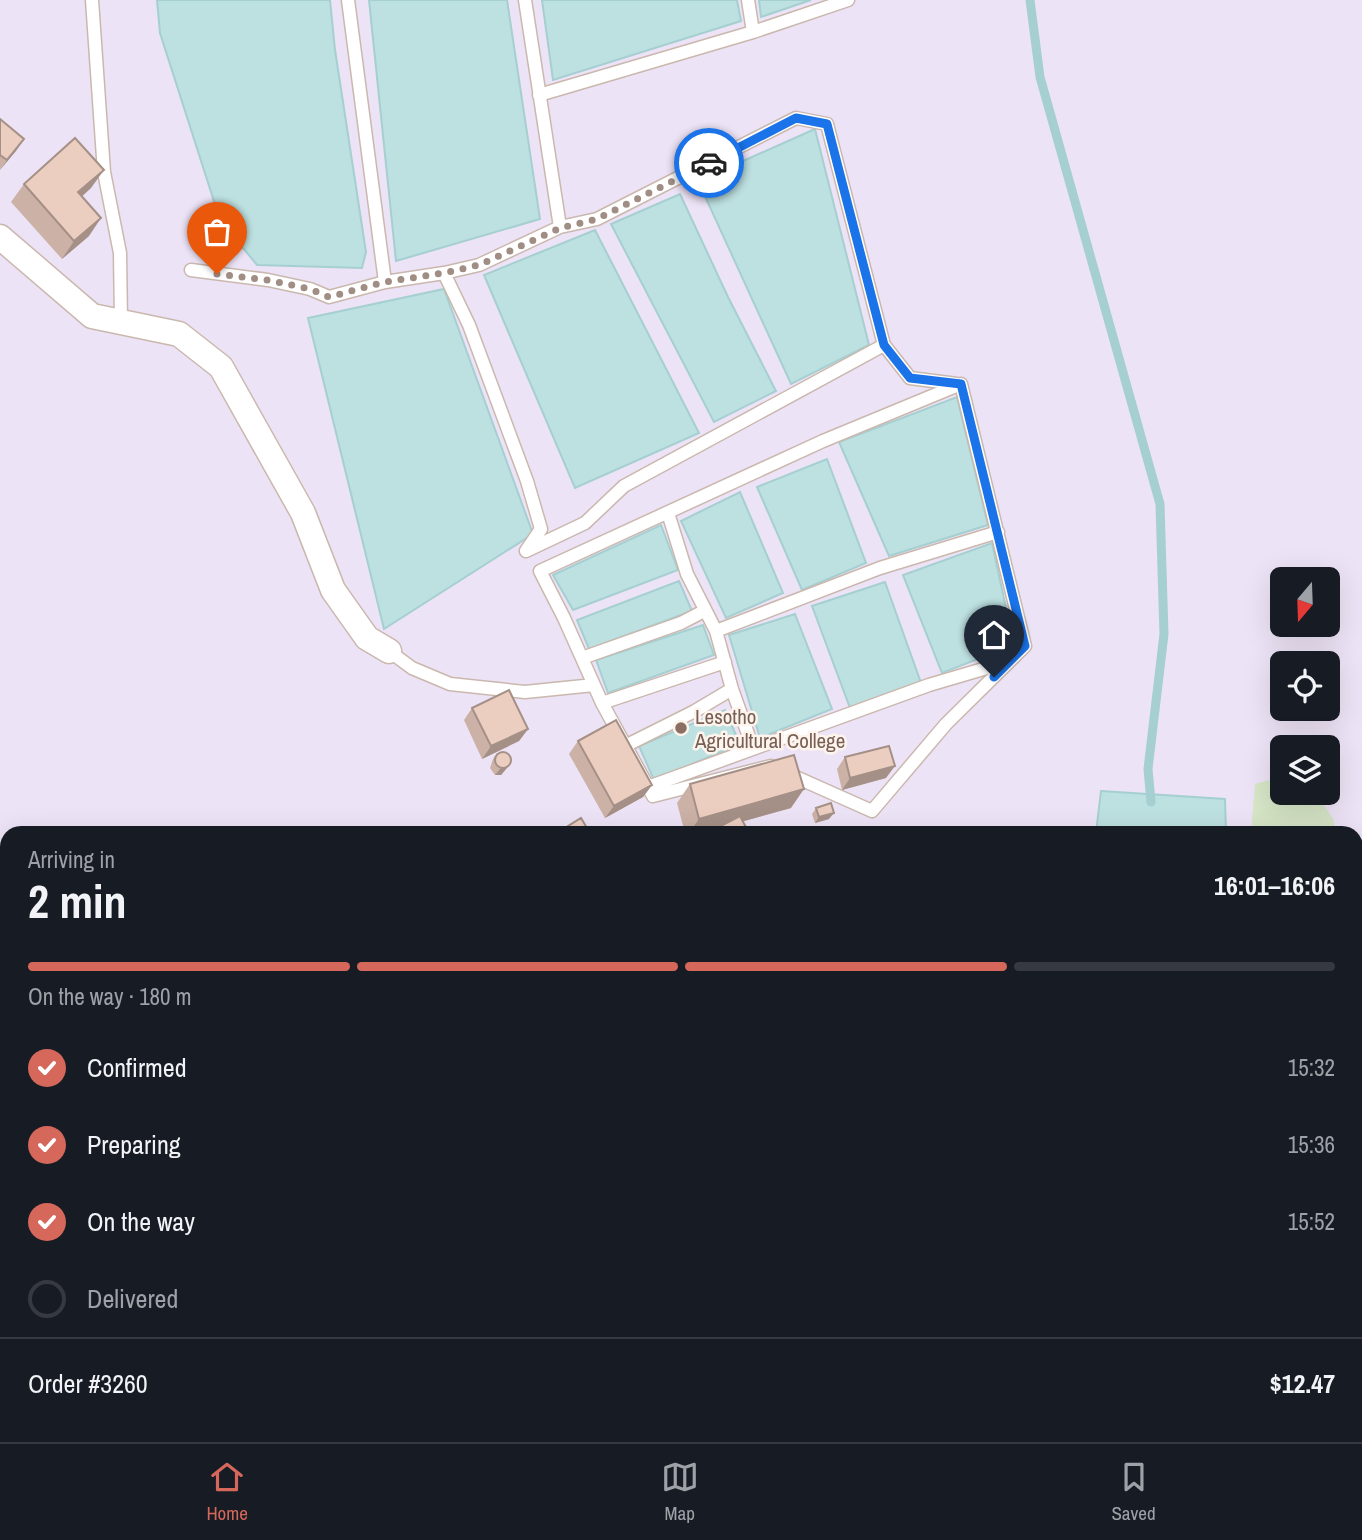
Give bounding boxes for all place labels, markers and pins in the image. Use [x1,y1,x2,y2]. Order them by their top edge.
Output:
pin [187,202,247,274]
pin [964,605,1024,677]
place label: Lesotho Agricultural College [694,702,845,755]
marker: Lesotho Agricultural College [673,720,689,736]

